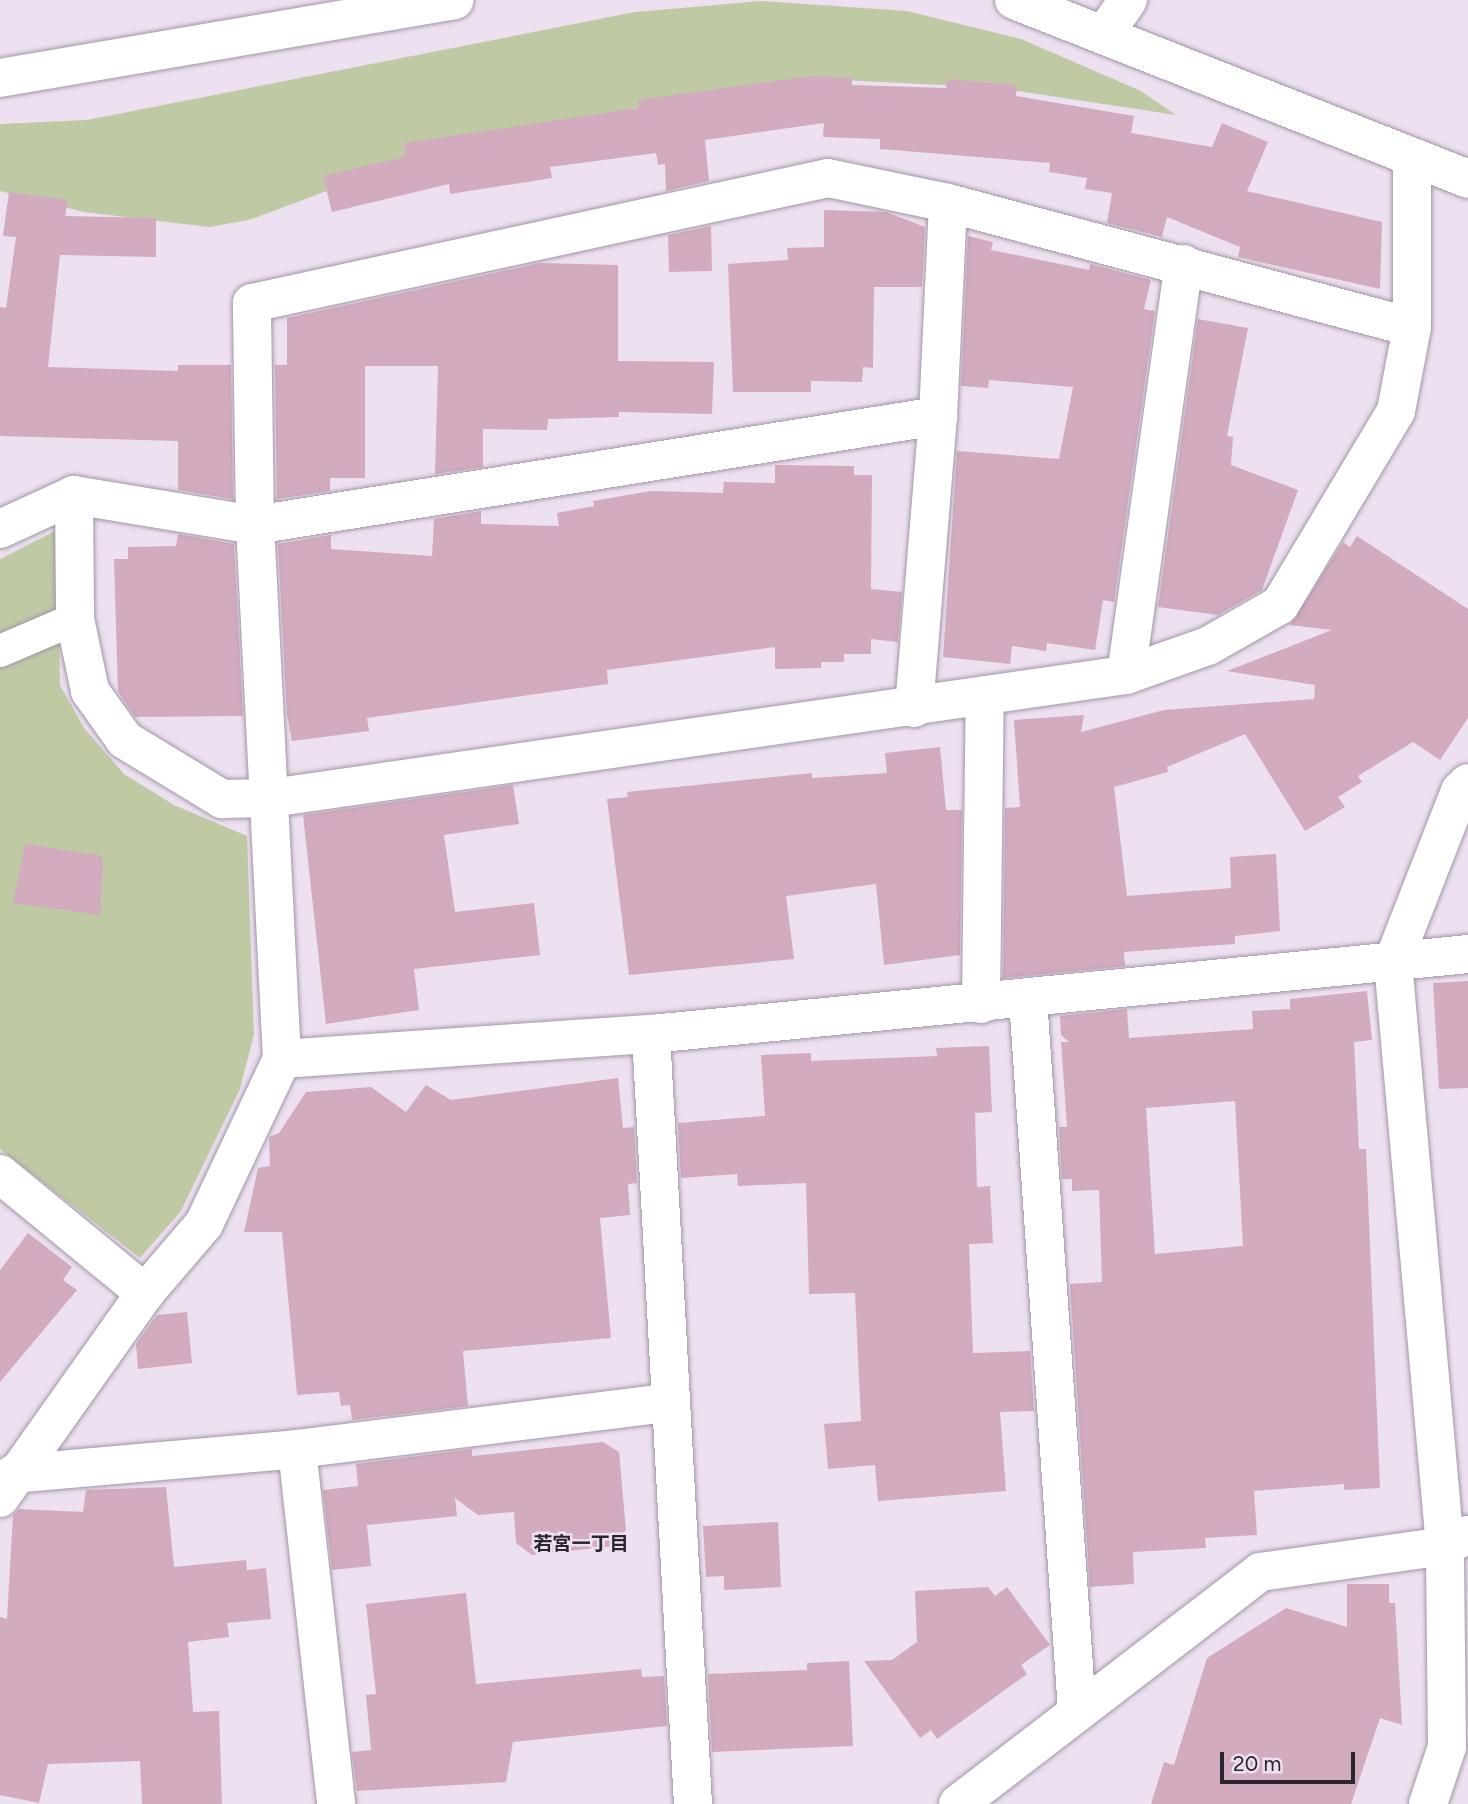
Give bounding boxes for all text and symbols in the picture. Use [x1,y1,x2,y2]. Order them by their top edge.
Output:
district label: 若宮一丁目 [534,1533,628,1555]
scale bar [1223,1738,1358,1782]
text: 20 m [1233,1751,1281,1776]

